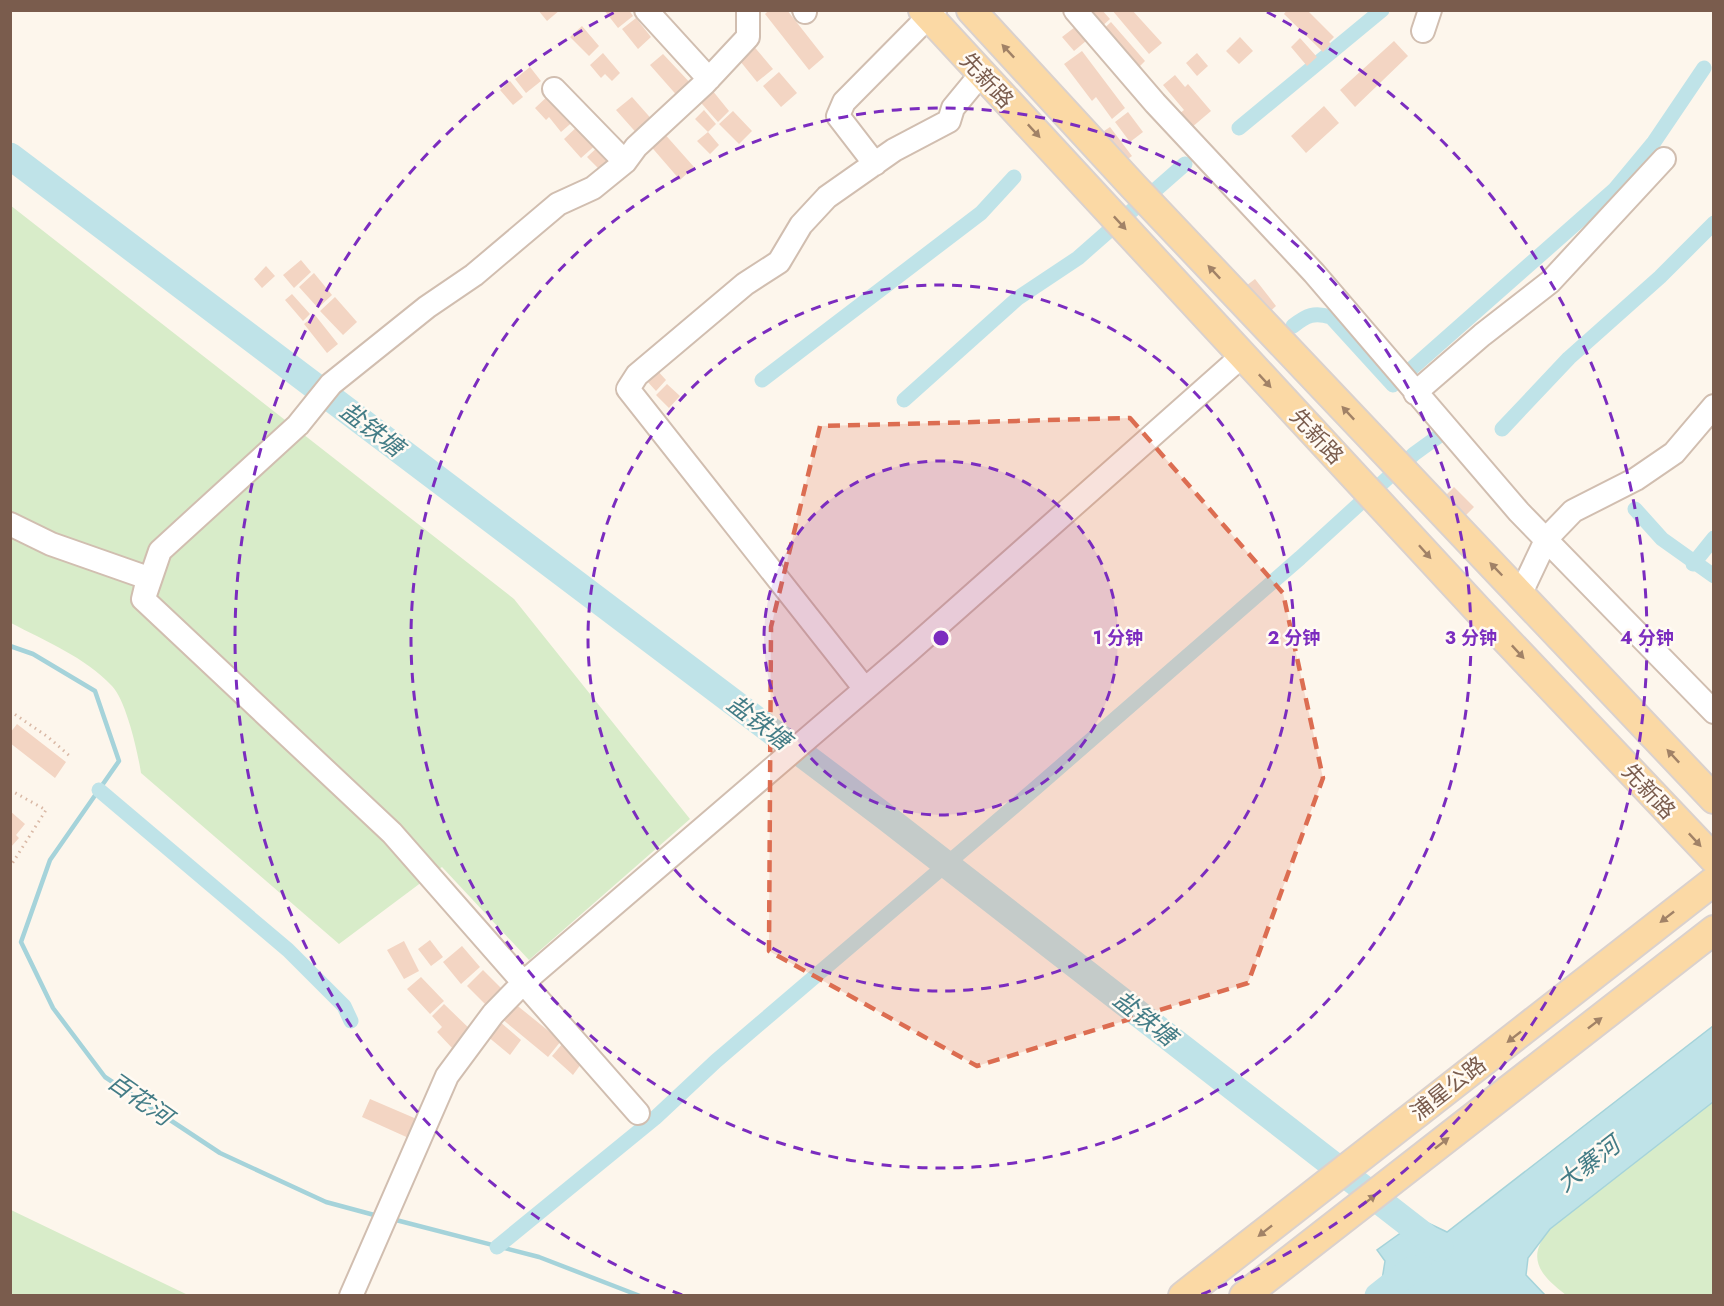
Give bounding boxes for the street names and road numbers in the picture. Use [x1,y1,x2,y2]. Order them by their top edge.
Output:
street label: 先新路 [953,45,1021,115]
street label: 先新路 [1283,401,1351,471]
street label: 先新路 [1615,756,1683,826]
street label: 浦星公路 [1403,1048,1493,1128]

